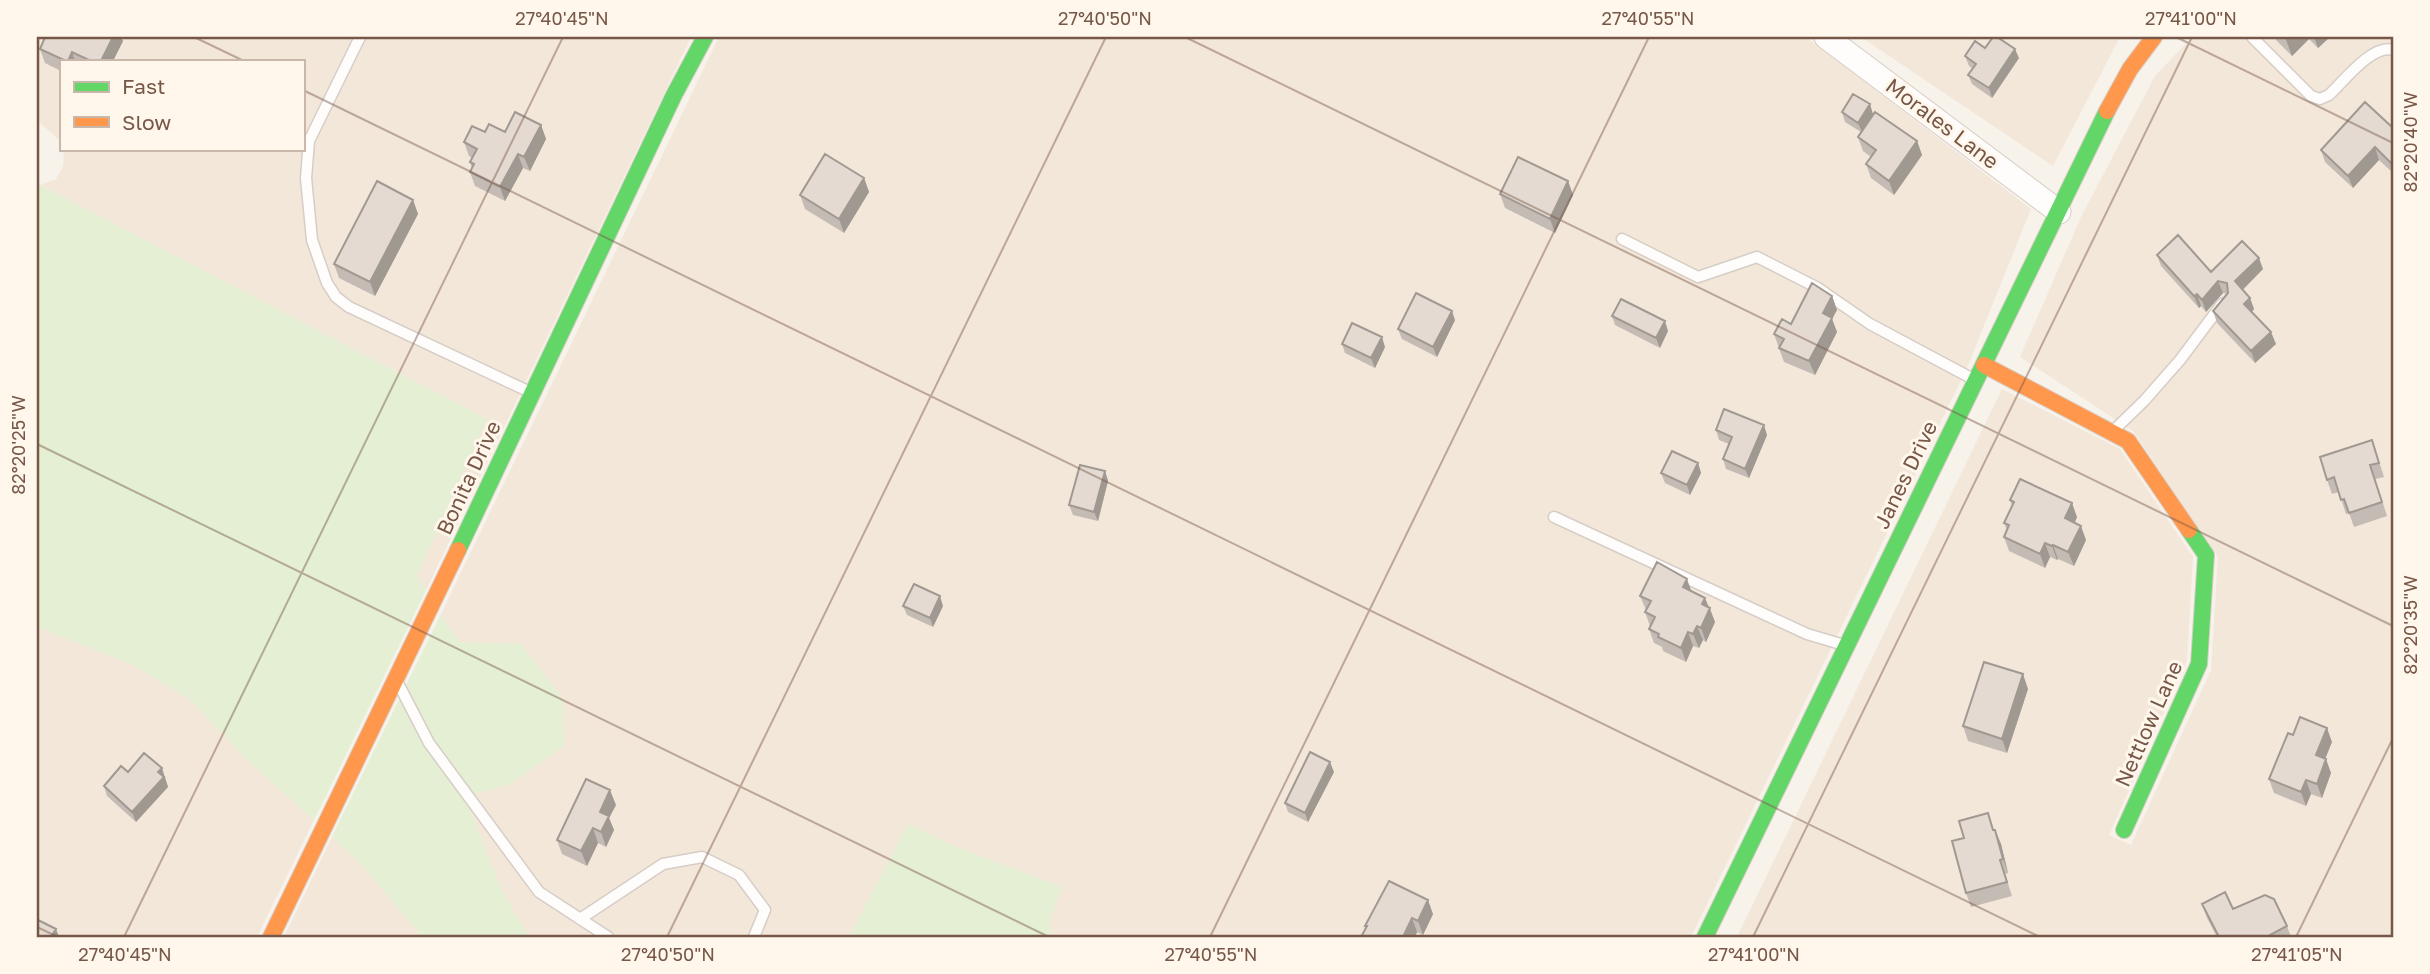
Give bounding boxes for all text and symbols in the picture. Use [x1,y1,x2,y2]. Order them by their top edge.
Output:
text: 27°40'45"N [515,7,609,29]
text: 27°40'50"N [1058,7,1152,29]
text: 27°40'55"N [1601,7,1695,29]
text: 27°41'00"N [2145,7,2237,29]
legend [60,60,304,150]
street label: Morales Lane [1881,72,2004,174]
text: Fast [122,73,165,99]
text: 82°20'40"W [2399,92,2421,192]
text: Slow [122,109,171,135]
text: 82°20'25"W [7,395,29,495]
street label: Bonita Drive [430,416,506,539]
street label: Janes Drive [1868,416,1942,533]
text: 82°20'35"W [2399,575,2421,675]
street label: Nettlow Lane [2109,657,2187,791]
text: 27°40'45"N [78,943,172,965]
text: 27°40'50"N [621,943,715,965]
text: 27°40'55"N [1164,943,1258,965]
text: 27°41'00"N [1708,943,1800,965]
text: 27°41'05"N [2251,943,2343,965]

